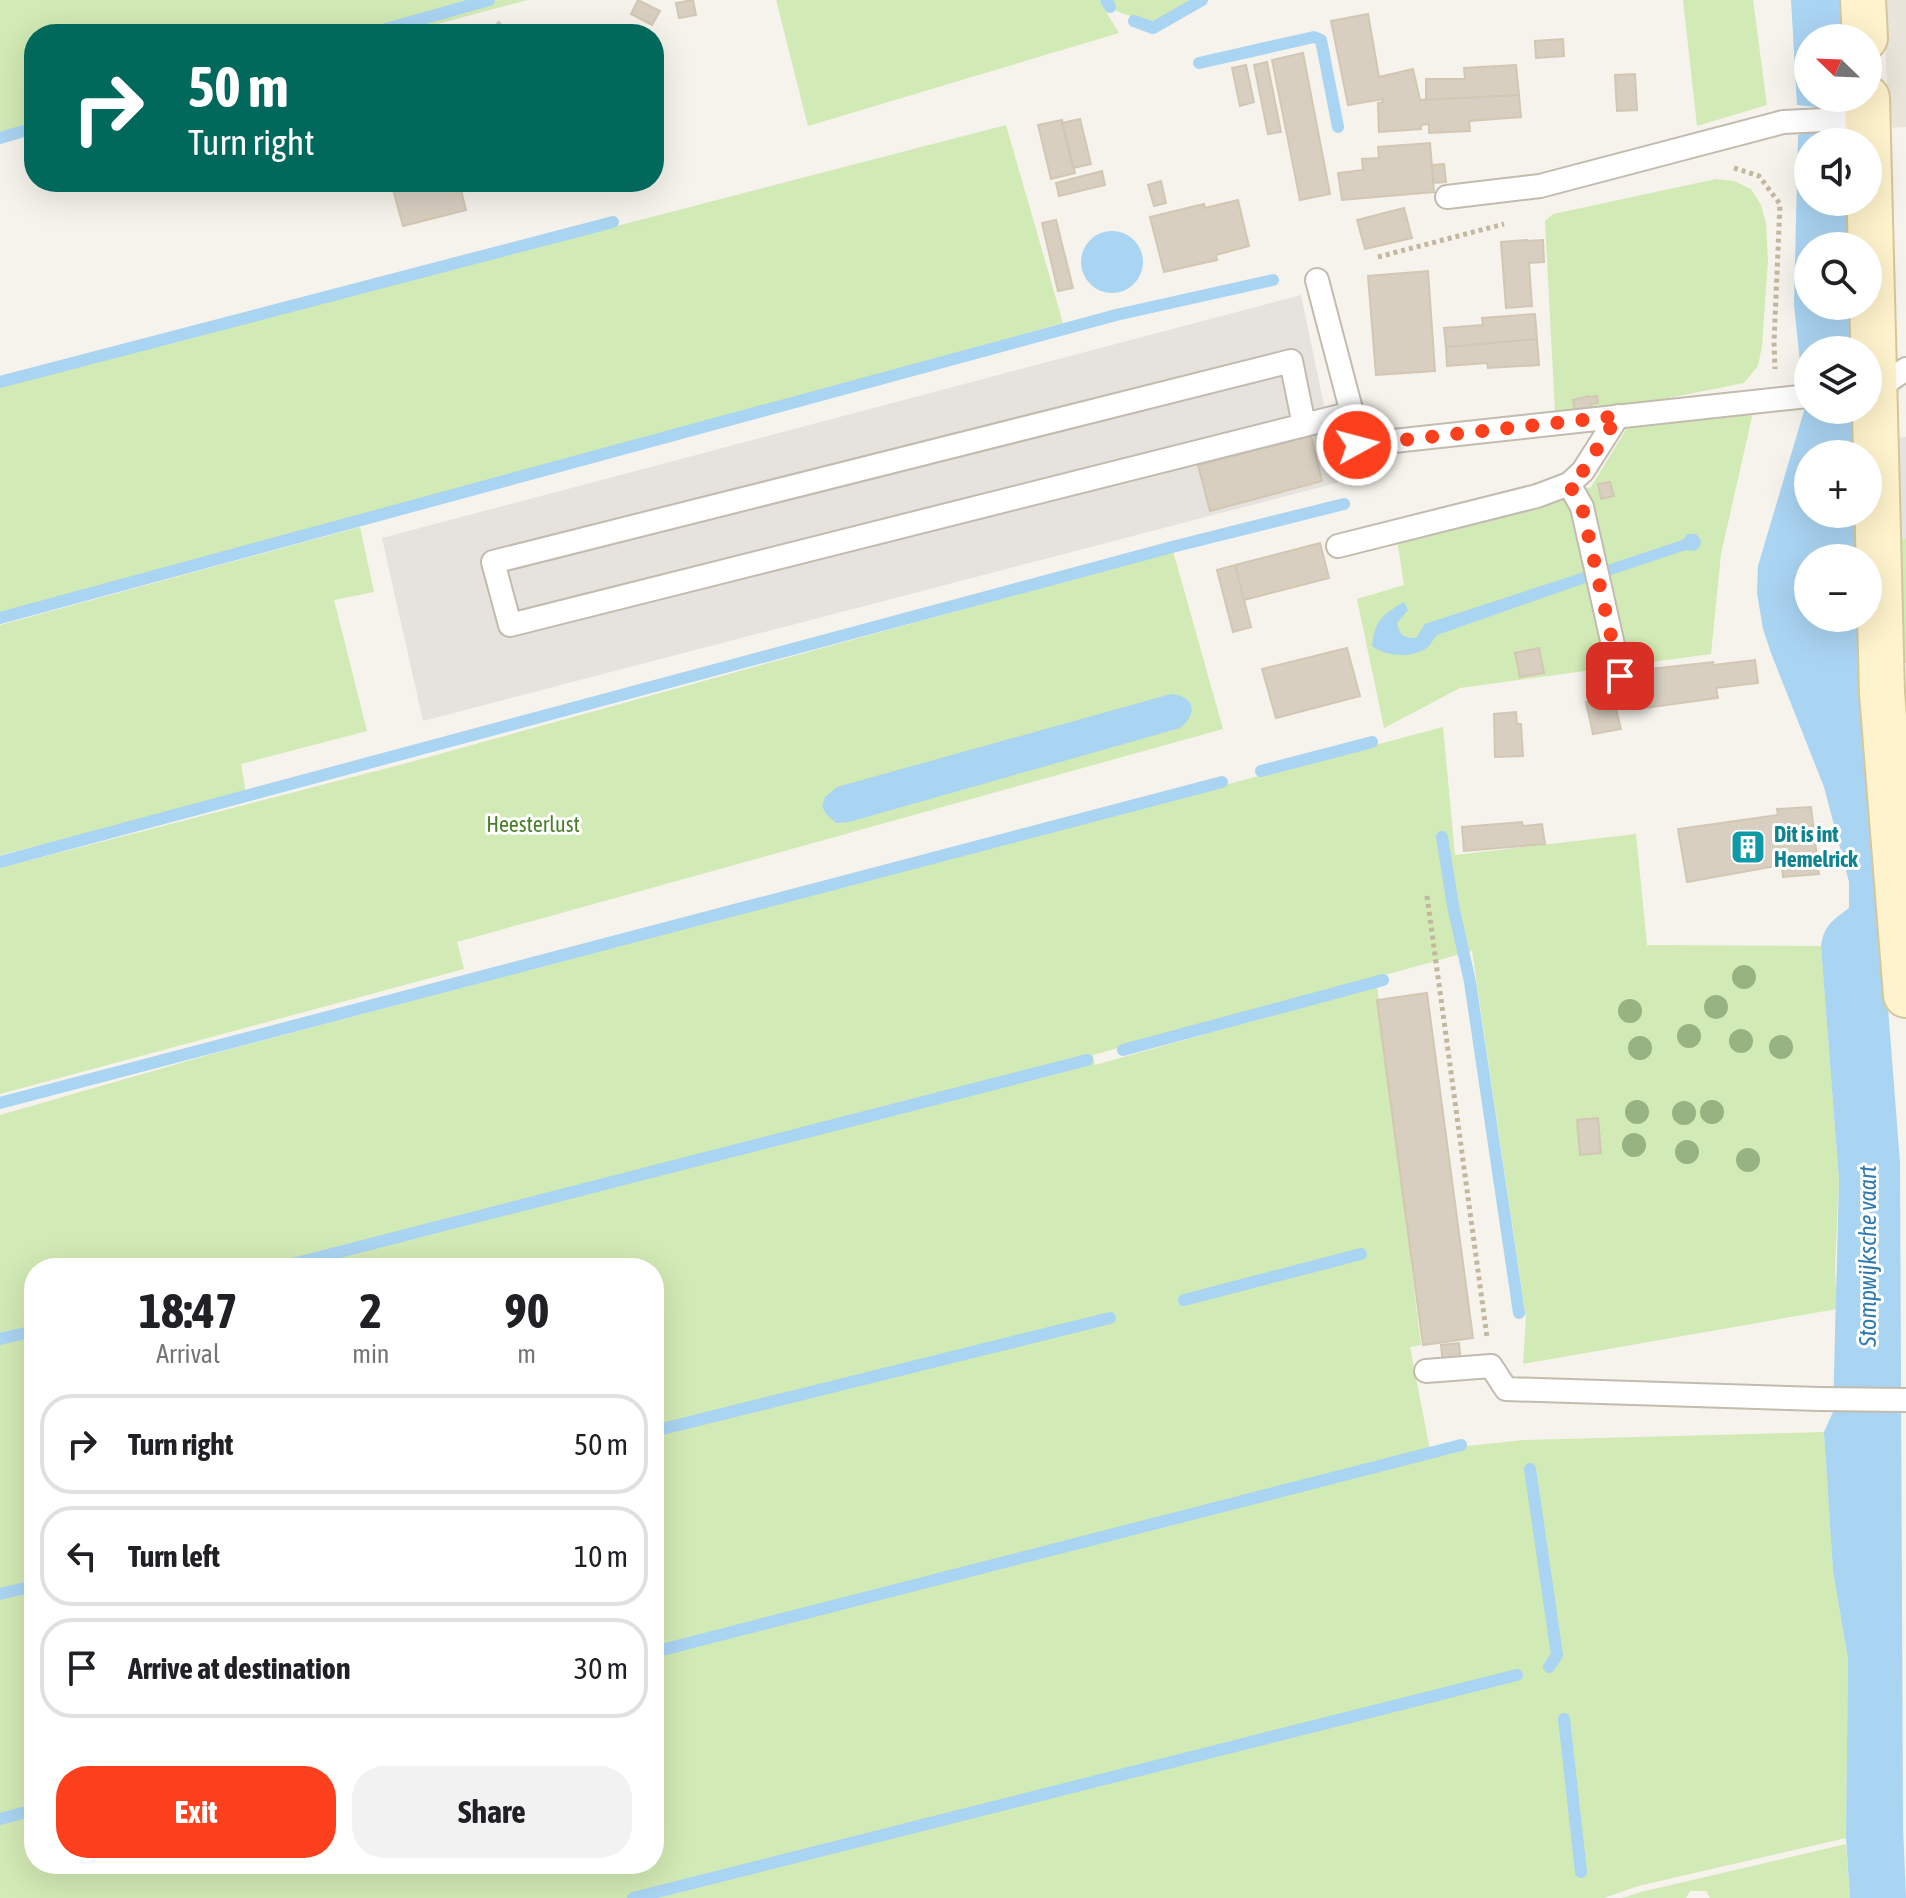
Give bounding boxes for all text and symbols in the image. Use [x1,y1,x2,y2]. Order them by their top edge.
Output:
north arrow [1794,24,1882,112]
map controls [1794,24,1882,632]
text: 50 m [188,55,289,119]
icon: right [56,56,160,160]
text: Turn right [188,121,315,163]
button: sound [1794,128,1882,216]
button: search [1794,232,1882,320]
button: layers [1794,336,1882,424]
position arrow [1315,403,1399,487]
button: + [1794,440,1882,528]
button: − [1794,544,1882,632]
pin [1586,642,1654,710]
icon: arrive [1598,654,1642,698]
park label: Heesterlust [486,811,580,837]
place label: Dit is int Hemelrick [1774,821,1858,872]
building icon: Dit is int Hemelrick [1729,828,1767,866]
water label: Stompwijksche vaart [1854,1165,1881,1348]
text: 18:47 [139,1283,237,1338]
text: 2 [360,1283,382,1338]
text: 90 [504,1283,549,1338]
text: Arrival [156,1339,220,1369]
text: min [352,1339,389,1369]
text: m [517,1339,536,1369]
icon: right [60,1422,104,1466]
text: Turn right [128,1427,234,1461]
text: 50 m [574,1427,628,1461]
icon: left [60,1534,104,1578]
text: Turn left [128,1539,220,1573]
text: 10 m [574,1539,628,1573]
icon: arrive [60,1646,104,1690]
text: Arrive at destination [128,1651,350,1685]
text: 30 m [574,1651,628,1685]
button: Exit [56,1766,336,1858]
button: Share [352,1766,632,1858]

